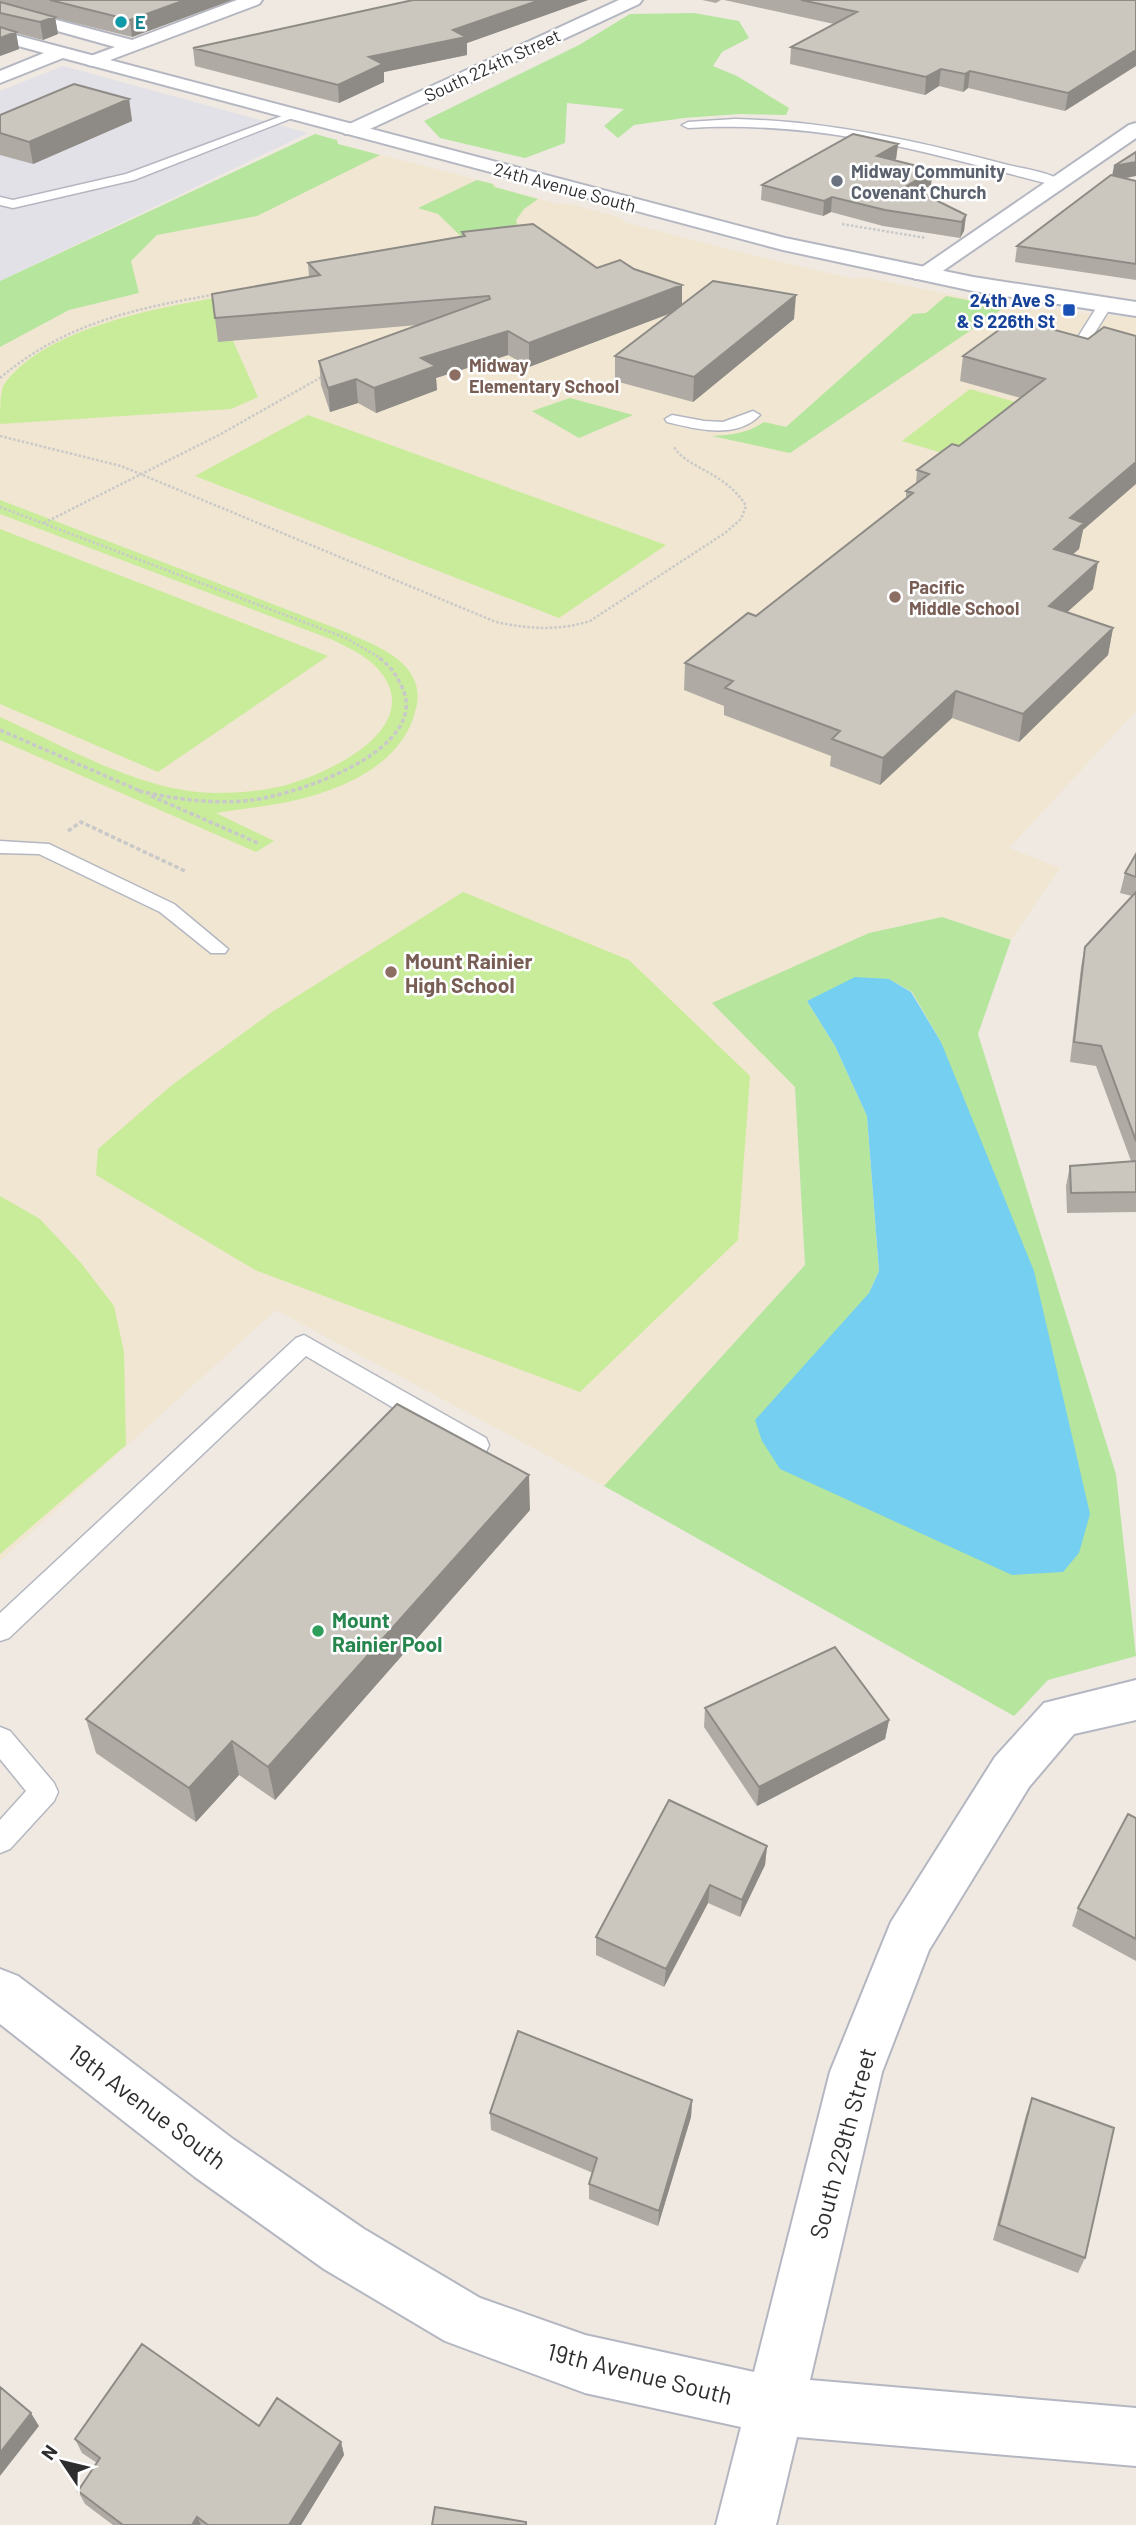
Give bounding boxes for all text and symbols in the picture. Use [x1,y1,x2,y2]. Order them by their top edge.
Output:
place label: E [135,11,146,33]
marker: E [113,14,129,30]
street label: South 224th Street [420,24,564,106]
street label: 24th Avenue South [491,157,639,217]
place label: Midway Community Covenant Church [851,160,1005,203]
marker: Midway Community Covenant Church [829,173,845,189]
place label: 24th Ave S & S 226th St [957,289,1055,332]
marker: 24th Ave S & S 226th St [1061,302,1077,318]
place label: Midway Elementary School [469,354,619,397]
marker: Midway Elementary School [447,367,463,383]
place label: Pacific Middle School [909,576,1019,619]
marker: Pacific Middle School [887,589,903,605]
place label: Mount Rainier High School [405,948,533,997]
marker: Mount Rainier High School [383,964,399,980]
place label: Mount Rainier Pool [332,1607,442,1656]
marker: Mount Rainier Pool [310,1623,326,1639]
street label: 19th Avenue South [63,2037,233,2175]
street label: South 229th Street [803,2044,881,2242]
street label: 19th Avenue South [544,2336,736,2410]
north arrow [28,2427,98,2497]
text: N [36,2440,62,2464]

